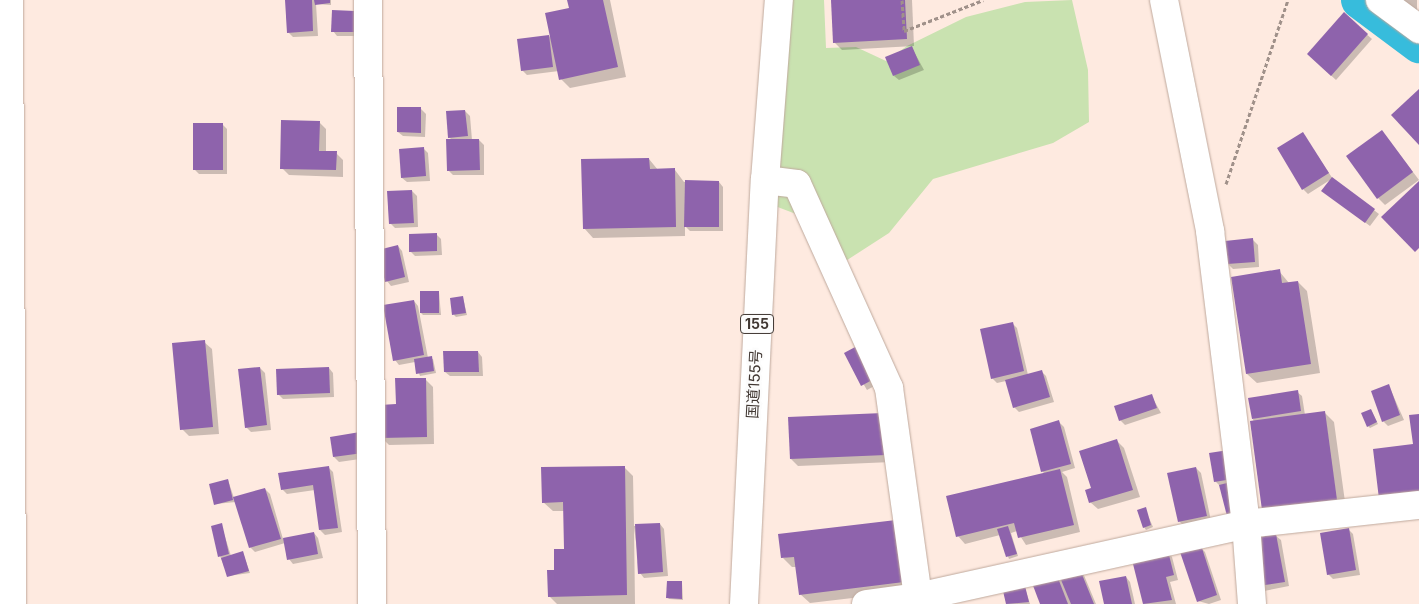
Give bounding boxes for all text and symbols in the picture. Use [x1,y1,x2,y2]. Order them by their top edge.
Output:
road number: 155 [740,312,774,336]
street label: 国道155号 [743,349,765,419]

